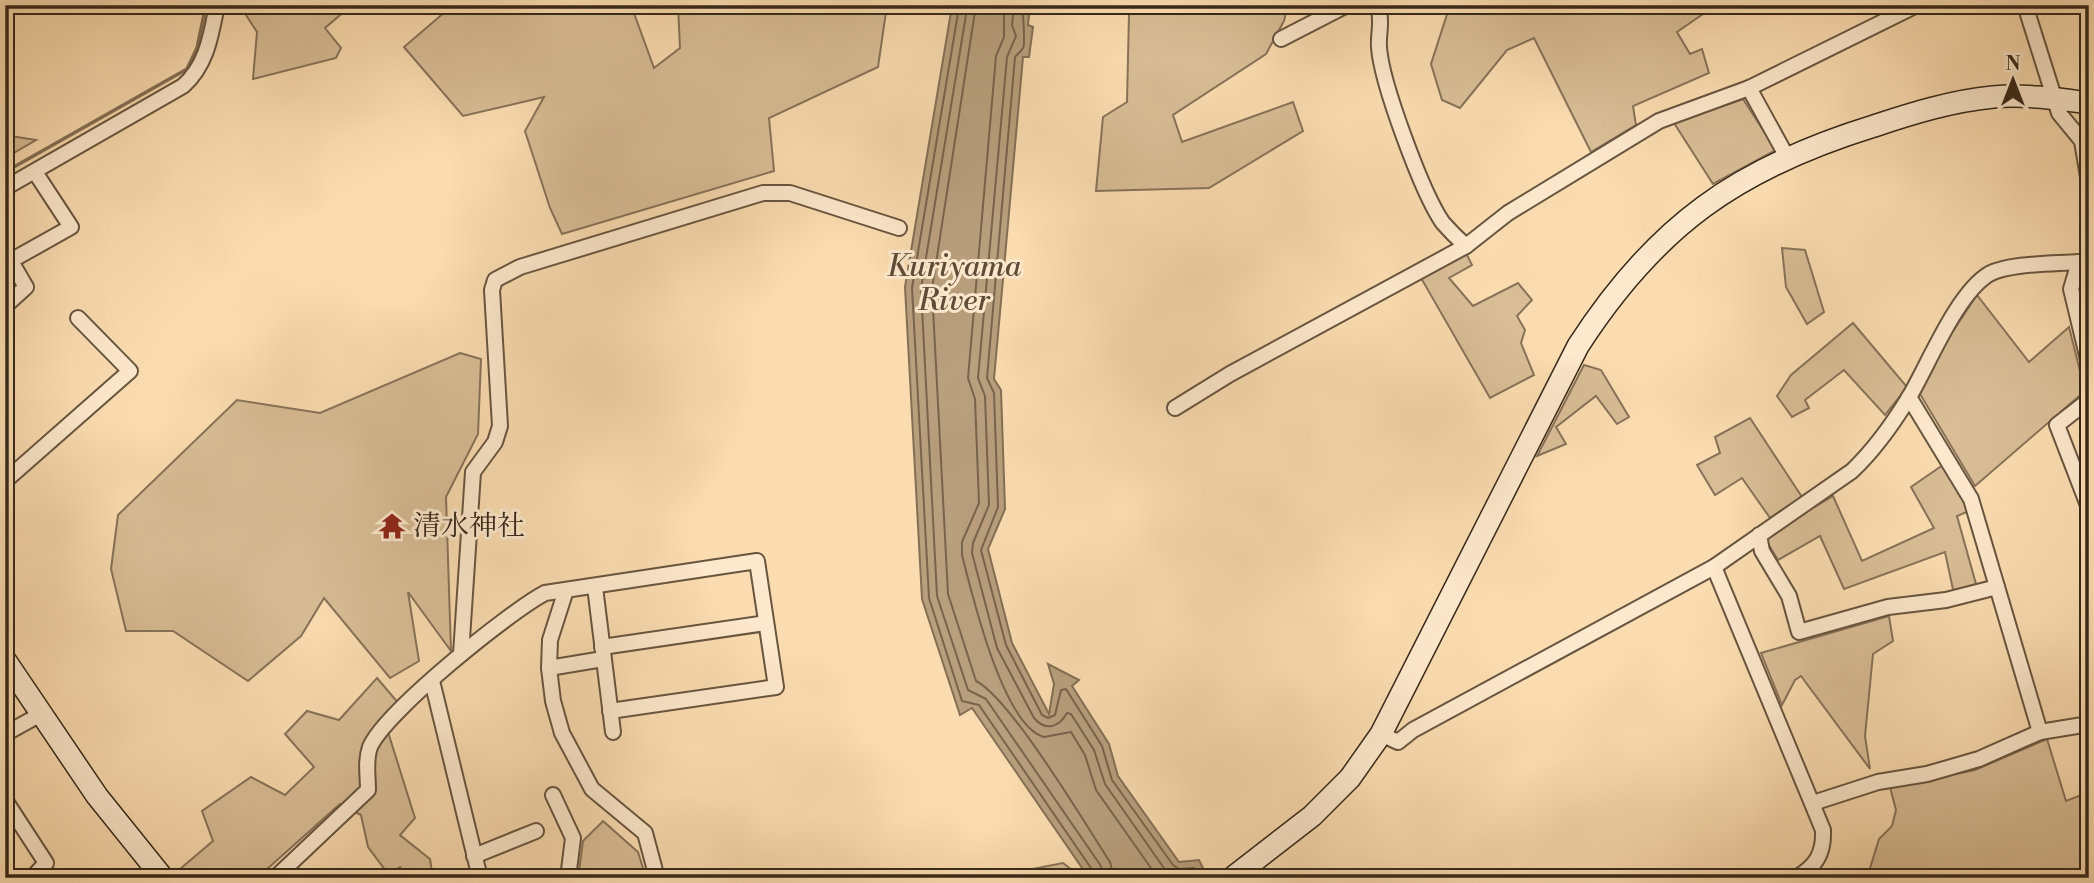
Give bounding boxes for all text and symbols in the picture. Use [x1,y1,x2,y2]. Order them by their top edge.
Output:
north arrow [1979,46,2048,116]
text: N [2005,52,2021,76]
water label: Kuriyama River [887,248,1022,320]
place label: 清水神社 [413,509,525,544]
temple icon: 清水神社 [377,511,407,541]

